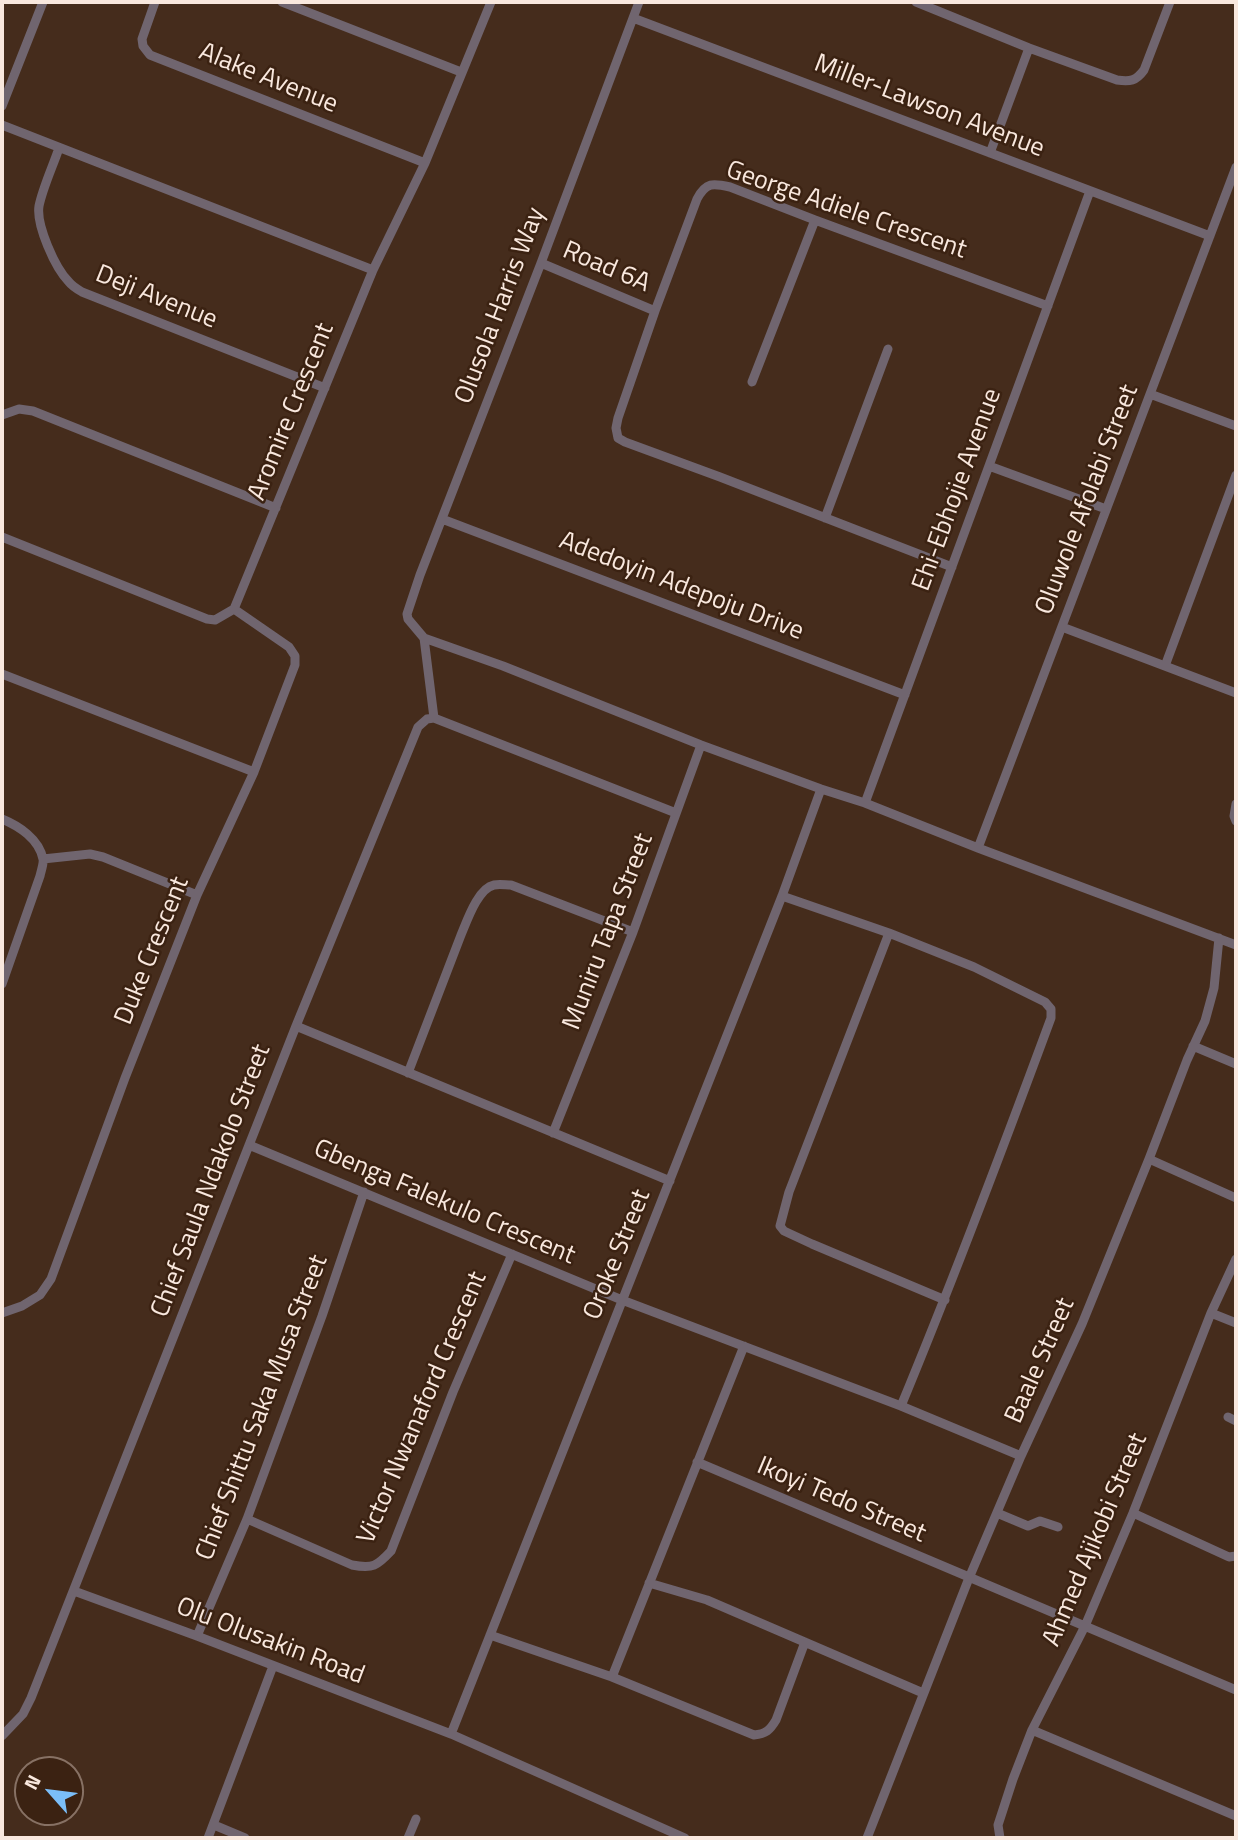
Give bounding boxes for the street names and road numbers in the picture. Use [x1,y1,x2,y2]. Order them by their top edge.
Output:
street label: Alake Avenue [194,37,342,121]
street label: Miller-Lawson Avenue [810,49,1048,165]
street label: George Adiele Crescent [722,155,970,267]
street label: Olusola Harris Way [449,203,553,409]
street label: Road 6A [558,236,654,300]
street label: Deji Avenue [91,259,221,337]
street label: Aromire Crescent [242,319,342,505]
street label: Oluwole Afolabi Street [1030,381,1146,619]
street label: Ehi-Ebhojie Avenue [907,385,1009,595]
street label: Adedoyin Adepoju Drive [554,526,808,648]
street label: Muniru Tapa Street [557,829,661,1035]
street label: Duke Crescent [109,872,197,1030]
street label: Chief Saula Ndakolo Street [146,1040,278,1322]
street label: Gbenga Falekulo Crescent [309,1134,579,1272]
street label: Oroke Street [578,1185,658,1325]
street label: Chief Shittu Saka Musa Street [190,1251,336,1565]
street label: Victor Nwanaford Crescent [351,1267,495,1549]
street label: Baale Street [1000,1293,1082,1429]
street label: Ahmed Ajikobi Street [1037,1429,1155,1651]
street label: Ikoyi Tedo Street [752,1451,930,1551]
street label: Olu Olusakin Road [172,1592,368,1692]

